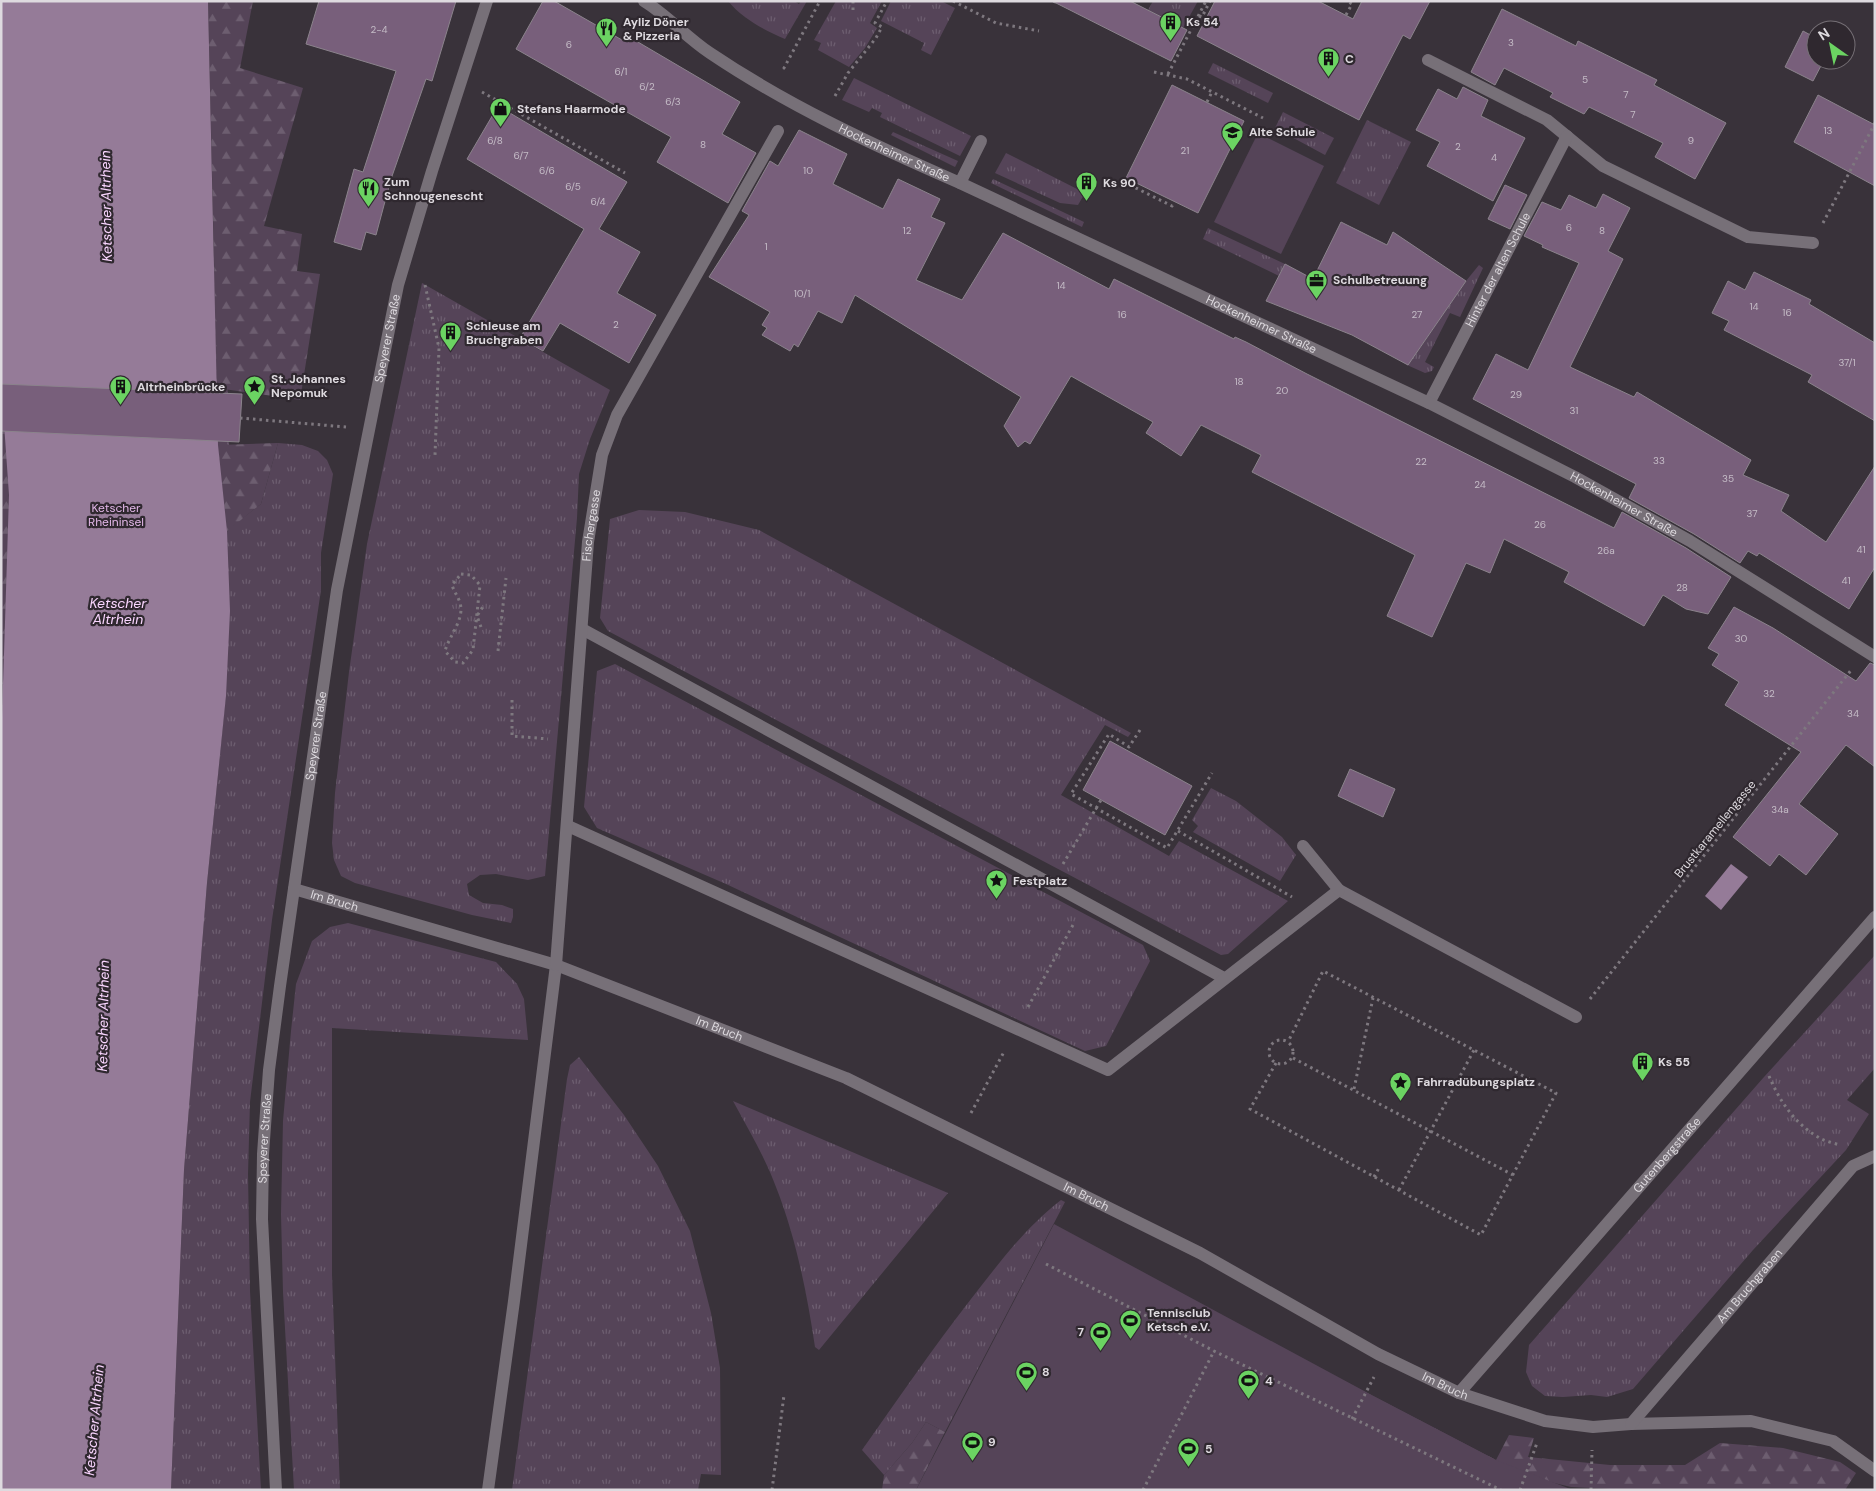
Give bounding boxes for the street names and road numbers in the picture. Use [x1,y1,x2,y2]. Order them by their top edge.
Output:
street label: Hockenheimer Straße [836,120,953,186]
street label: Hinter der alten Schule [1462,210,1534,330]
street label: Hockenheimer Straße [1203,291,1319,357]
street label: Speyerer Straße [371,293,404,384]
street label: Hockenheimer Straße [1568,468,1681,541]
street label: Fischergasse [579,488,604,562]
street label: Speyerer Straße [302,690,330,782]
street label: Brustkaramellengasse [1671,777,1759,881]
street label: Im Bruch [309,886,360,915]
street label: Im Bruch [693,1012,745,1045]
street label: Speyerer Straße [255,1093,275,1183]
street label: Gutenbergstraße [1629,1114,1705,1196]
street label: Im Bruch [1061,1179,1112,1215]
street label: Am Bruchgraben [1713,1245,1786,1327]
street label: Im Bruch [1419,1368,1470,1403]

